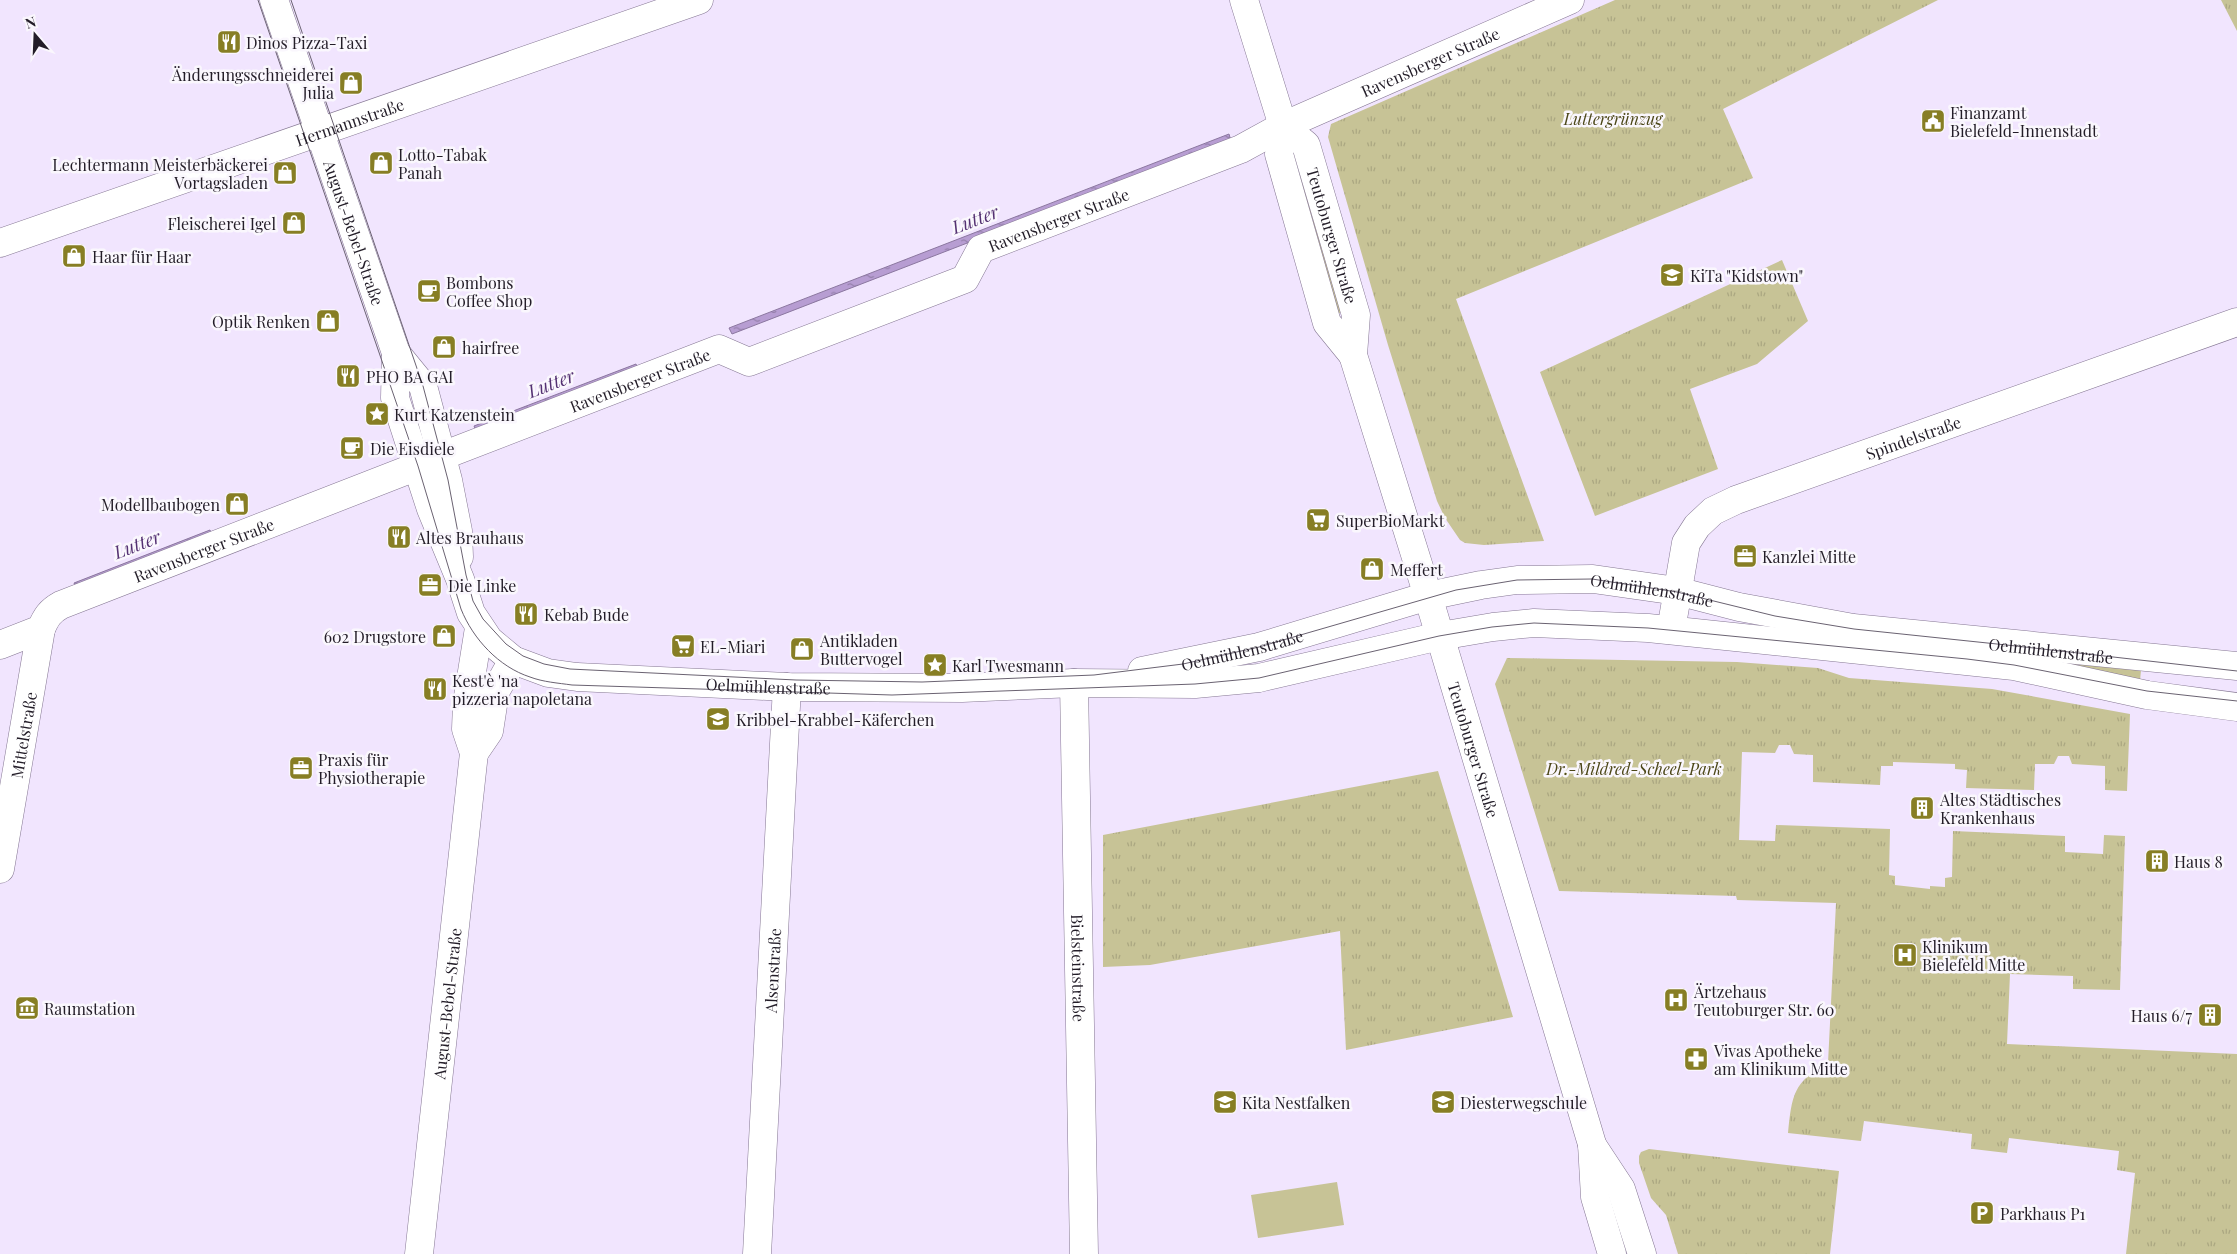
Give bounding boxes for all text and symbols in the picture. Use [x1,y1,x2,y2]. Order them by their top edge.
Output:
north arrow [10,10,60,60]
text: N [23,12,38,33]
street label: Ravensberger Straße [1357,22,1502,101]
restaurant icon: Dinos Pizza-Taxi [216,29,242,55]
place label: Dinos Pizza-Taxi [246,32,368,53]
place label: Änderungsschneiderei Julia [171,64,334,103]
shop icon: Änderungsschneiderei Julia [338,70,364,96]
street label: Hermannstraße [292,93,407,150]
place label: Finanzamt Bielefeld-Innenstadt [1950,102,2098,141]
park label: Luttergrünzug [1563,108,1664,129]
public building icon: Finanzamt Bielefeld-Innenstadt [1920,108,1946,134]
place label: Lotto-Tabak Panah [398,144,487,183]
shop icon: Lotto-Tabak Panah [368,150,394,176]
place label: Lechtermann Meisterbäckerei Vortagsladen [52,154,268,193]
street label: August-Bebel-Straße [319,156,389,308]
shop icon: Lechtermann Meisterbäckerei Vortagsladen [272,160,298,186]
street label: Teutoburger Straße [1303,165,1362,306]
street label: Ravensberger Straße [985,183,1132,256]
water label: Lutter [947,199,1003,239]
shop icon: Fleischerei Igel [281,210,307,236]
place label: Fleischerei Igel [168,213,276,234]
shop icon: Haar für Haar [61,243,87,269]
place label: Haar für Haar [92,246,191,267]
school or university icon: KiTa "Kidstown" [1659,262,1685,288]
place label: KiTa "Kidstown" [1690,265,1803,286]
place label: Bombons Coffee Shop [446,272,532,311]
cafe icon: Bombons Coffee Shop [416,278,442,304]
shop icon: Optik Renken [315,308,341,334]
place label: Optik Renken [212,311,310,332]
shop icon: hairfree [431,334,457,360]
place label: hairfree [462,337,519,358]
street label: Ravensberger Straße [566,343,713,416]
restaurant icon: PHO BA GAI [335,363,361,389]
water label: Lutter [523,363,579,403]
place label: PHO BA GAI [366,366,454,387]
place icon: Kurt Katzenstein [364,401,390,427]
place label: Kurt Katzenstein [394,404,515,425]
street label: Spindelstraße [1863,410,1964,464]
cafe icon: Die Eisdiele [339,435,365,461]
place label: Die Eisdiele [370,438,455,459]
shop icon: Modellbaubogen [224,491,250,517]
place label: Modellbaubogen [101,494,220,515]
supermarket icon: SuperBioMarkt [1305,507,1331,533]
place label: SuperBioMarkt [1336,510,1445,531]
street label: Ravensberger Straße [130,513,277,586]
water label: Lutter [109,524,165,564]
restaurant icon: Altes Brauhaus [386,524,412,550]
place label: Altes Brauhaus [415,527,524,548]
office icon: Kanzlei Mitte [1732,543,1758,569]
place label: Kanzlei Mitte [1762,546,1856,567]
shop icon: Meffert [1359,556,1385,582]
place label: Meffert [1390,559,1443,580]
street label: Oelmühlenstraße [1589,568,1716,611]
office icon: Die Linke [417,572,443,598]
place label: Die Linke [448,575,516,596]
restaurant icon: Kebab Bude [513,601,539,627]
place label: Kebab Bude [544,604,629,625]
shop icon: 602 Drugstore [431,623,457,649]
street label: Oelmühlenstraße [1179,624,1305,675]
place label: 602 Drugstore [324,626,426,647]
place label: Antikladen Buttervogel [819,630,903,669]
supermarket icon: EL-Miari [670,633,696,659]
street label: Oelmühlenstraße [1988,633,2114,667]
place label: EL-Miari [700,636,766,657]
shop icon: Antikladen Buttervogel [789,636,815,662]
place icon: Karl Twesmann [922,652,948,678]
place label: Karl Twesmann [952,655,1065,676]
place label: Kest'è 'na pizzeria napoletana [452,670,592,709]
street label: Oelmühlenstraße [705,673,831,698]
restaurant icon: Kest'è 'na pizzeria napoletana [422,676,448,702]
street label: Teutoburger Straße [1444,679,1504,820]
street label: Mittelstraße [5,690,41,780]
school or university icon: Kribbel-Krabbel-Käferchen [705,706,731,732]
place label: Kribbel-Krabbel-Käferchen [736,709,935,730]
place label: Praxis für Physiotherapie [318,749,425,788]
office icon: Praxis für Physiotherapie [288,755,314,781]
park label: Dr.-Mildred-Scheel-Park [1545,758,1722,779]
place label: Altes Städtisches Krankenhaus [1939,789,2061,828]
building icon: Altes Städtisches Krankenhaus [1909,795,1935,821]
building icon: Haus 8 [2144,848,2170,874]
place label: Haus 8 [2174,851,2223,872]
street label: Bielsteinstraße [1068,914,1090,1022]
street label: August-Bebel-Straße [428,927,465,1081]
street label: Alsenstraße [759,927,785,1014]
place label: Klinikum Bielefeld Mitte [1922,936,2025,975]
hospital icon: Klinikum Bielefeld Mitte [1892,942,1918,968]
place label: Ärtzehaus Teutoburger Str. 60 [1693,981,1834,1020]
hospital icon: Ärtzehaus Teutoburger Str. 60 [1663,987,1689,1013]
museum icon: Raumstation [14,995,40,1021]
place label: Raumstation [44,998,136,1019]
building icon: Haus 6/7 [2197,1002,2223,1028]
place label: Haus 6/7 [2131,1005,2192,1026]
place label: Vivas Apotheke am Klinikum Mitte [1713,1040,1848,1079]
pharmacy icon: Vivas Apotheke am Klinikum Mitte [1683,1046,1709,1072]
school or university icon: Kita Nestfalken [1212,1089,1238,1115]
school or university icon: Diesterwegschule [1430,1089,1456,1115]
place label: Kita Nestfalken [1242,1092,1351,1113]
place label: Diesterwegschule [1460,1092,1587,1113]
parking icon: Parkhaus P1 [1969,1200,1995,1226]
place label: Parkhaus P1 [2000,1203,2086,1224]

